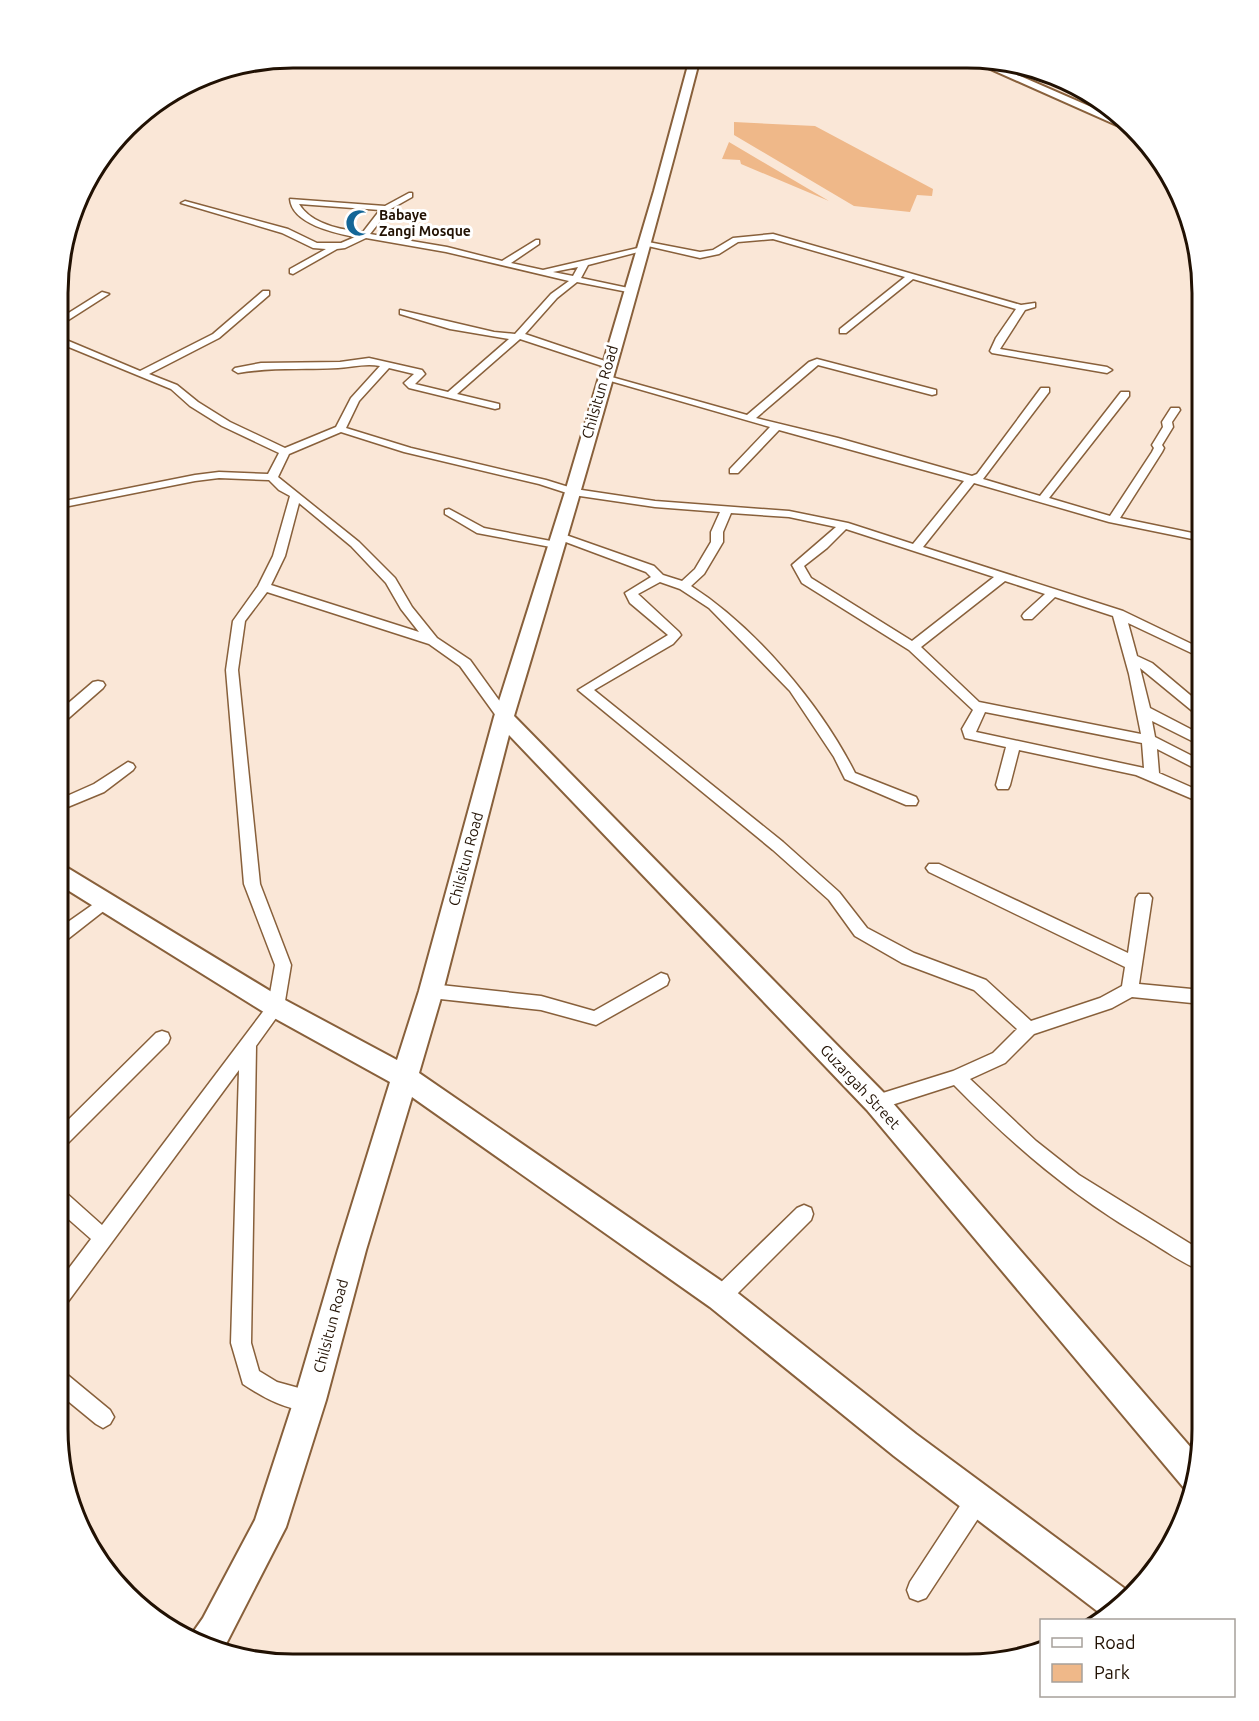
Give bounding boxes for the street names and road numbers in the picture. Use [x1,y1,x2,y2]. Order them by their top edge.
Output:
street label: Chilsitun Road [578,343,621,441]
street label: Chilsitun Road [445,810,486,908]
street label: Guzargah Street [817,1041,904,1132]
street label: Chilsitun Road [310,1277,351,1375]

